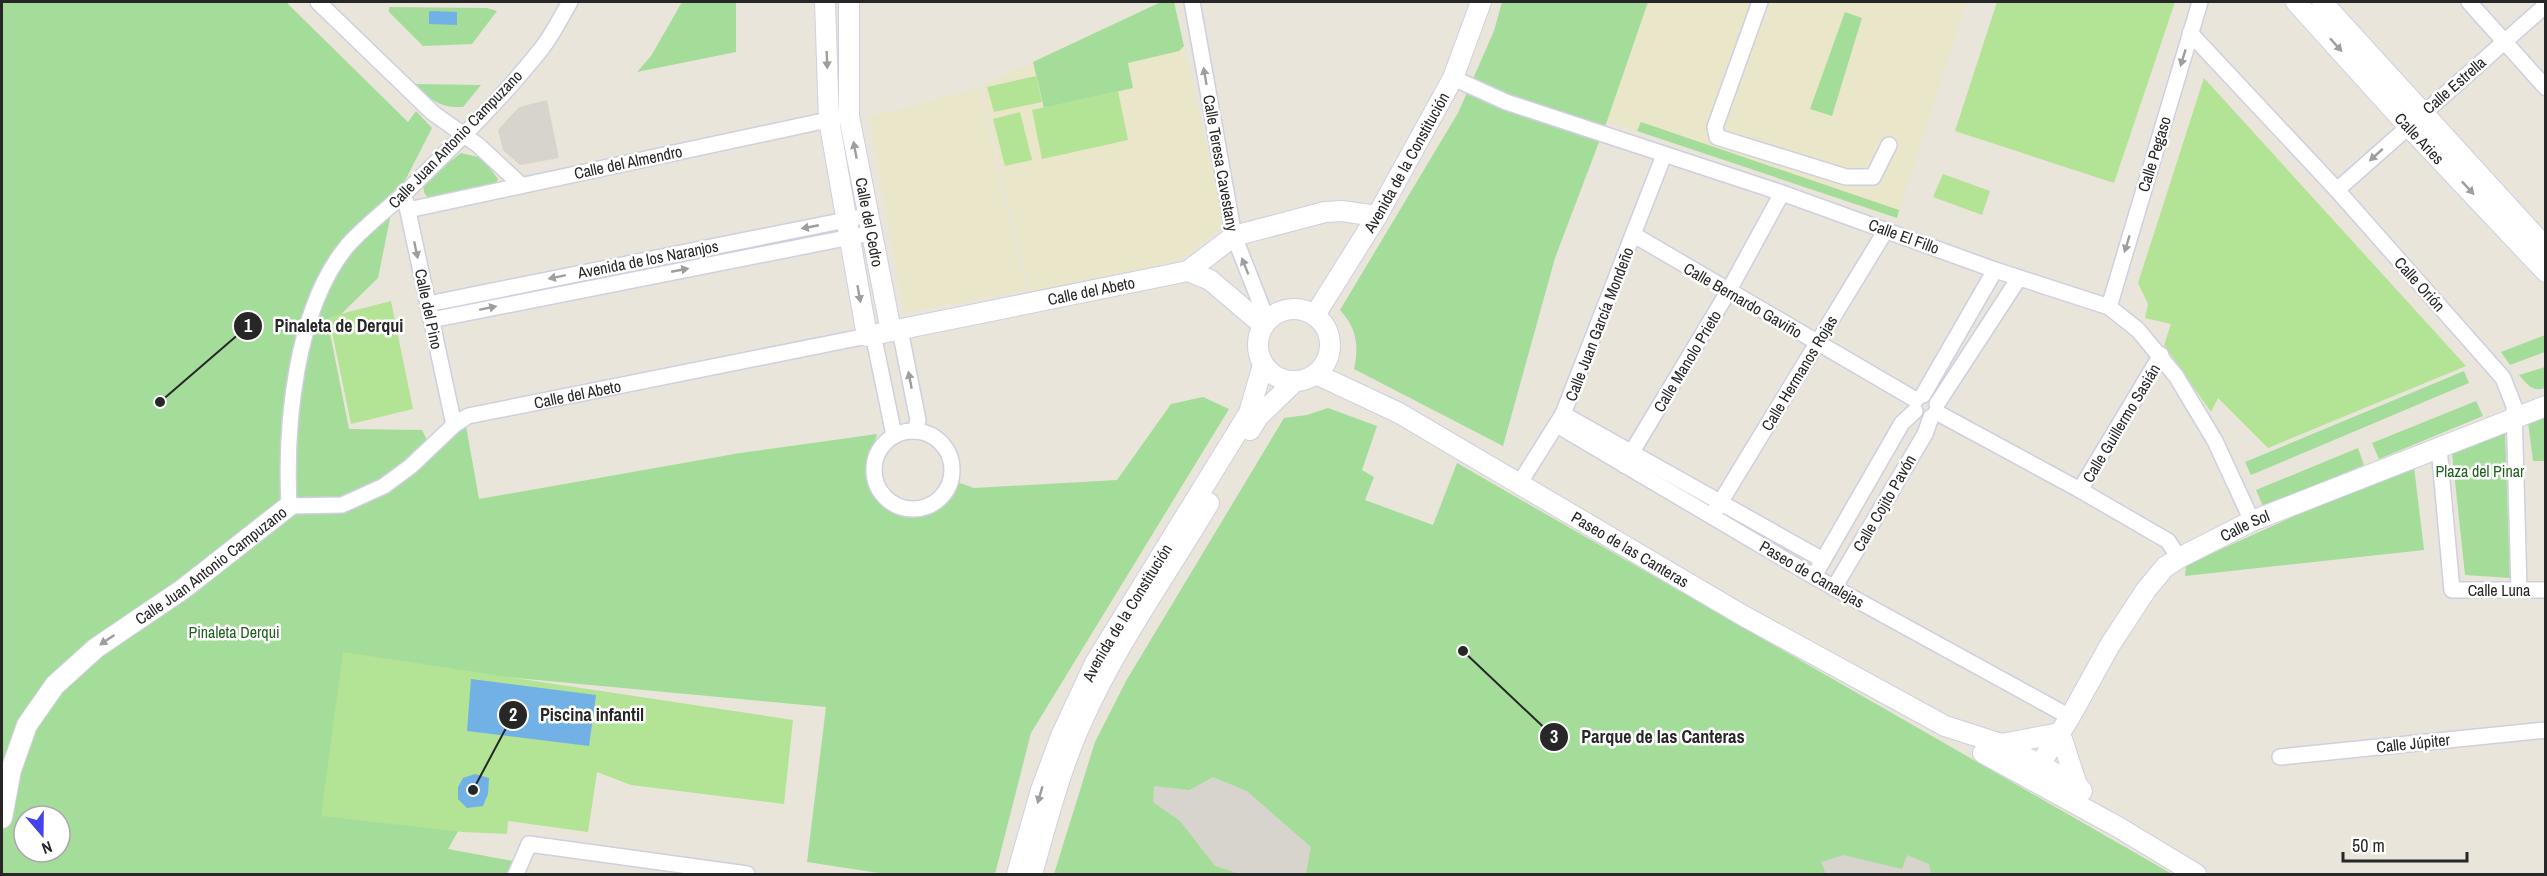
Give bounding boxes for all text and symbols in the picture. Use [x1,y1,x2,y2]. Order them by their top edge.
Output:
one-way arrow [2329,37,2342,52]
one-way arrow [2178,49,2187,67]
one-way arrow [822,50,832,69]
street label: Calle Estrella [2418,51,2491,119]
street label: Calle Juan Antonio Campuzano [383,65,527,213]
one-way arrow [1200,66,1209,85]
street label: Avenida de la Constitución [1358,88,1454,238]
street label: Calle Teresa Cavestany [1198,93,1244,233]
street label: Calle Aries [2390,108,2449,169]
street label: Calle Pegaso [2132,113,2176,195]
street label: Calle del Almendro [572,140,684,184]
one-way arrow [851,140,860,159]
one-way arrow [2369,148,2384,161]
street label: Calle del Cedro [850,175,889,269]
one-way arrow [2460,181,2474,195]
street label: Calle El Fillo [1866,213,1942,259]
one-way arrow [801,223,820,232]
street label: Avenida de los Naranjos [575,235,720,284]
one-way arrow [2122,236,2131,254]
one-way arrow [412,241,422,259]
street label: Calle Juan García Mondeño [1559,244,1639,404]
street label: Calle Orión [2390,252,2450,316]
one-way arrow [1240,257,1249,275]
street label: Calle Bernardo Gaviño [1680,257,1806,343]
one-way arrow [670,265,689,274]
street label: Calle del Pino [410,267,448,351]
street label: Calle del Abeto [1046,271,1137,310]
one-way arrow [547,273,566,282]
one-way arrow [855,285,864,304]
one-way arrow [479,303,498,312]
street label: Calle Manolo Prieto [1648,306,1726,416]
callout: Pinaleta de Derqui [233,308,416,344]
street label: Calle Hermanos Rojas [1756,311,1842,435]
text: 1 [244,313,253,338]
text: Pinaleta de Derqui [275,313,403,338]
street label: Calle Guillermo Sasián [2077,360,2165,486]
one-way arrow [905,370,914,389]
street label: Calle del Abeto [532,375,623,414]
street label: Calle Cojito Pavón [1847,450,1921,556]
park label: Plaza del Pinar [2436,460,2525,482]
street label: Calle Juan Antonio Campuzano [130,501,291,630]
street label: Calle Sol [2216,504,2273,546]
street label: Paseo de las Canteras [1567,506,1693,592]
street label: Paseo de Canalejas [1756,535,1868,613]
street label: Avenida de la Constitución [1077,540,1177,686]
street label: Calle Luna [2468,579,2531,601]
park label: Pinaleta Derqui [188,621,280,643]
one-way arrow [99,634,115,646]
callout: Piscina infantil [498,697,656,733]
text: 2 [509,702,517,727]
text: Piscina infantil [540,702,644,727]
callout: Parque de las Canteras [1539,719,1756,755]
text: 3 [1550,724,1558,749]
text: Parque de las Canteras [1581,724,1745,749]
street label: Calle Júpiter [2375,728,2451,758]
one-way arrow [1035,786,1044,804]
north arrow [12,804,72,864]
scale bar [2343,825,2468,863]
text: 50 m [2352,833,2385,858]
text: N [39,836,55,860]

